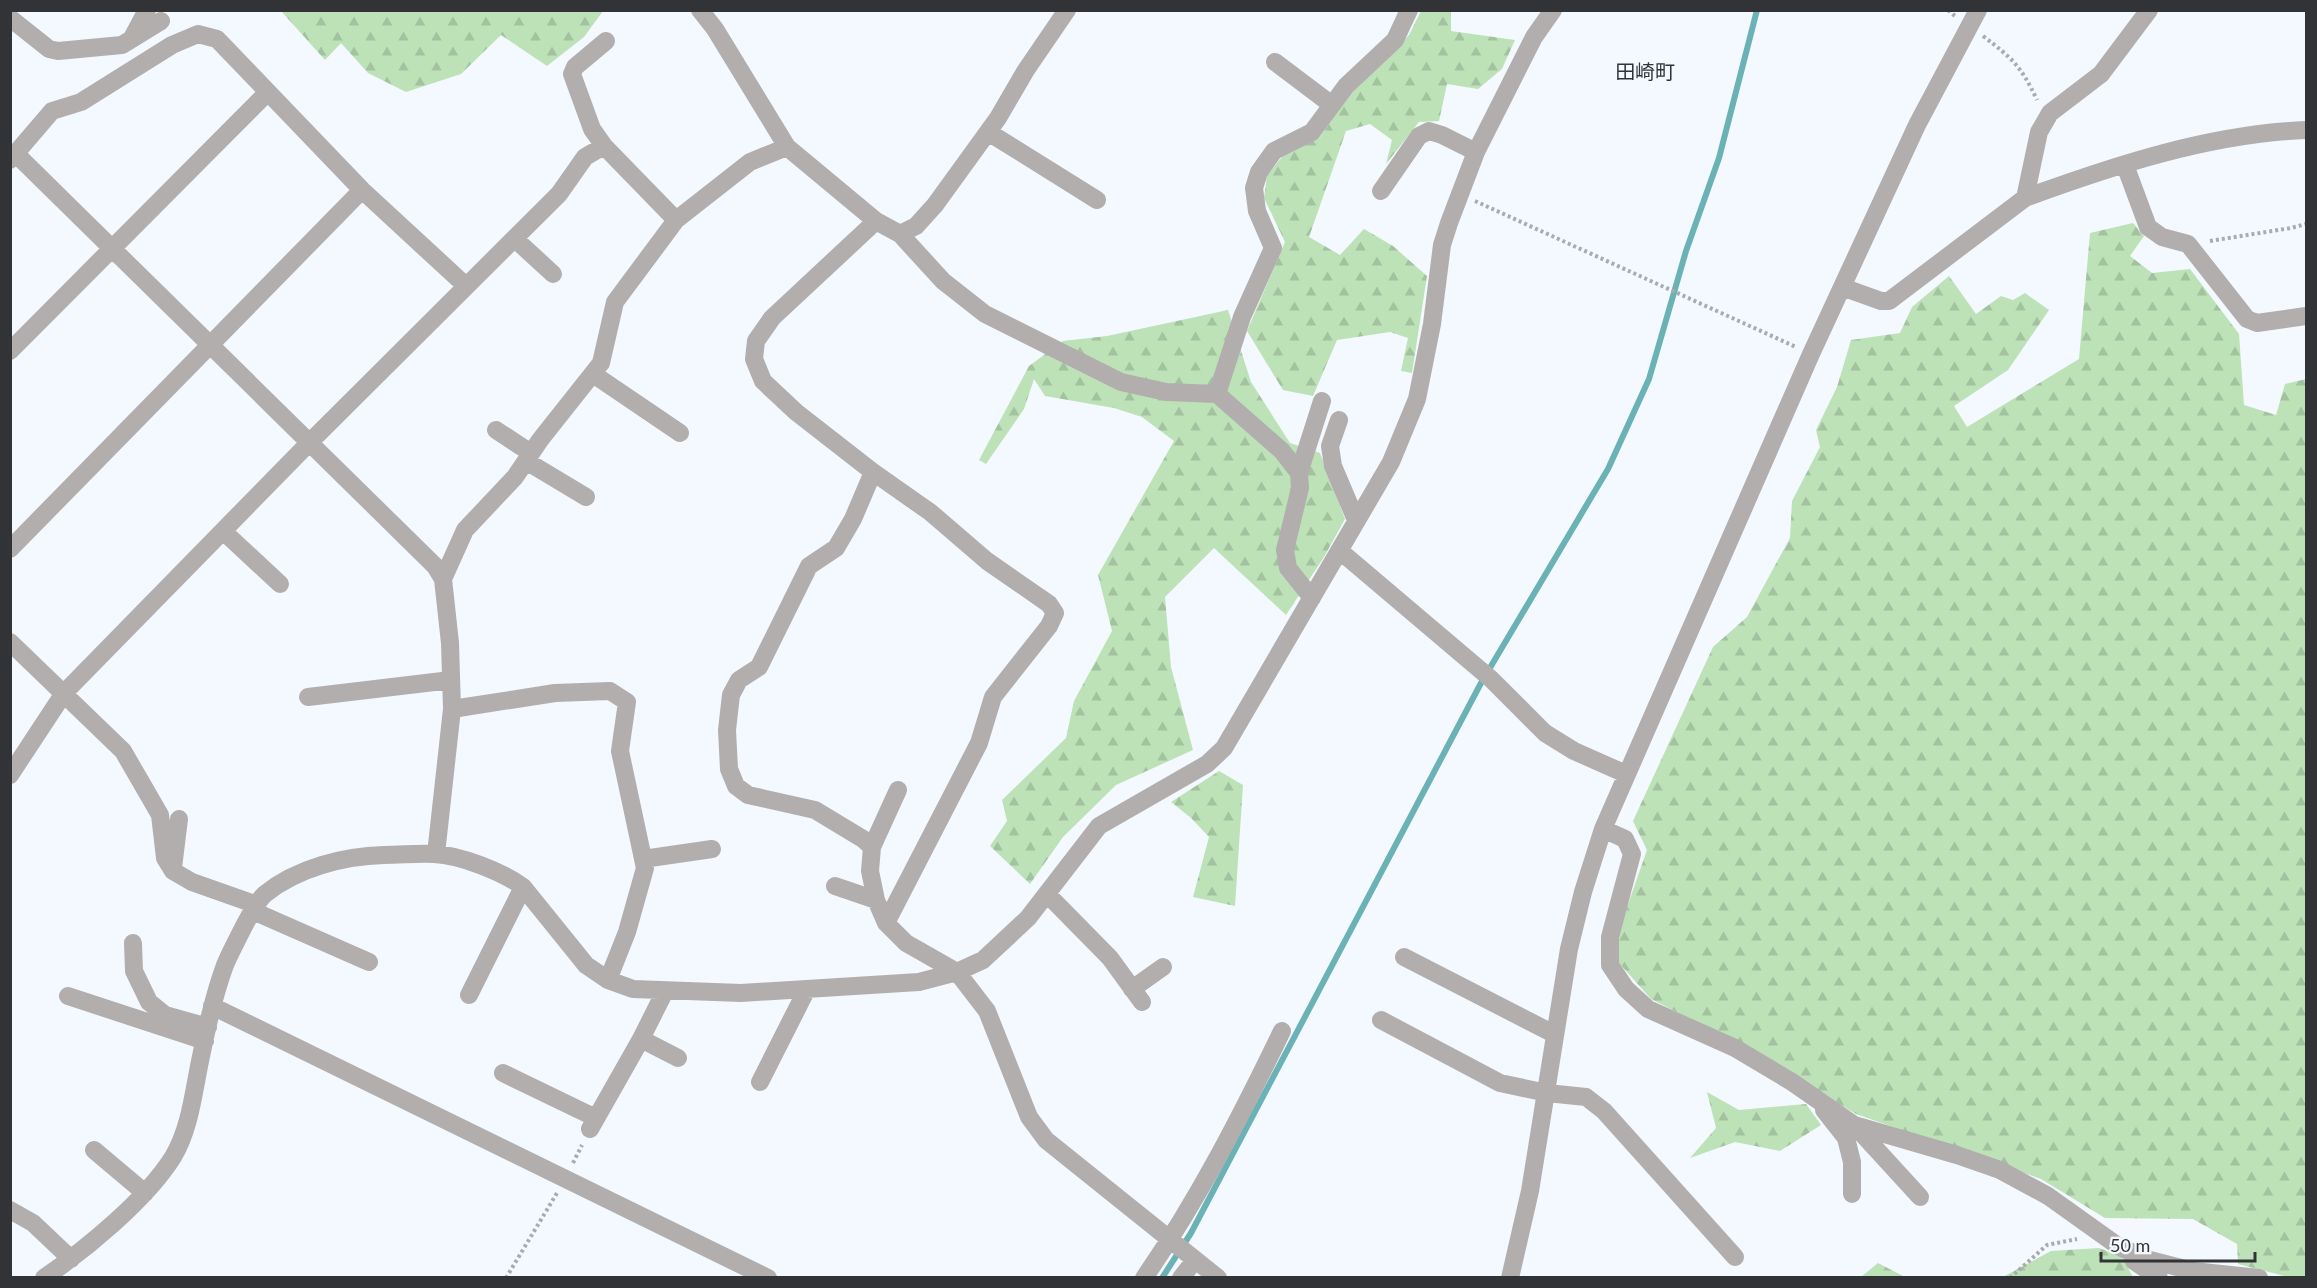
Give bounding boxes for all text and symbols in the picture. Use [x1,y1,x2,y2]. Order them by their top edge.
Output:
district label: 田崎町 [1615,59,1675,83]
scale bar [2101,1225,2256,1263]
text: 50 m [2110,1234,2150,1256]

